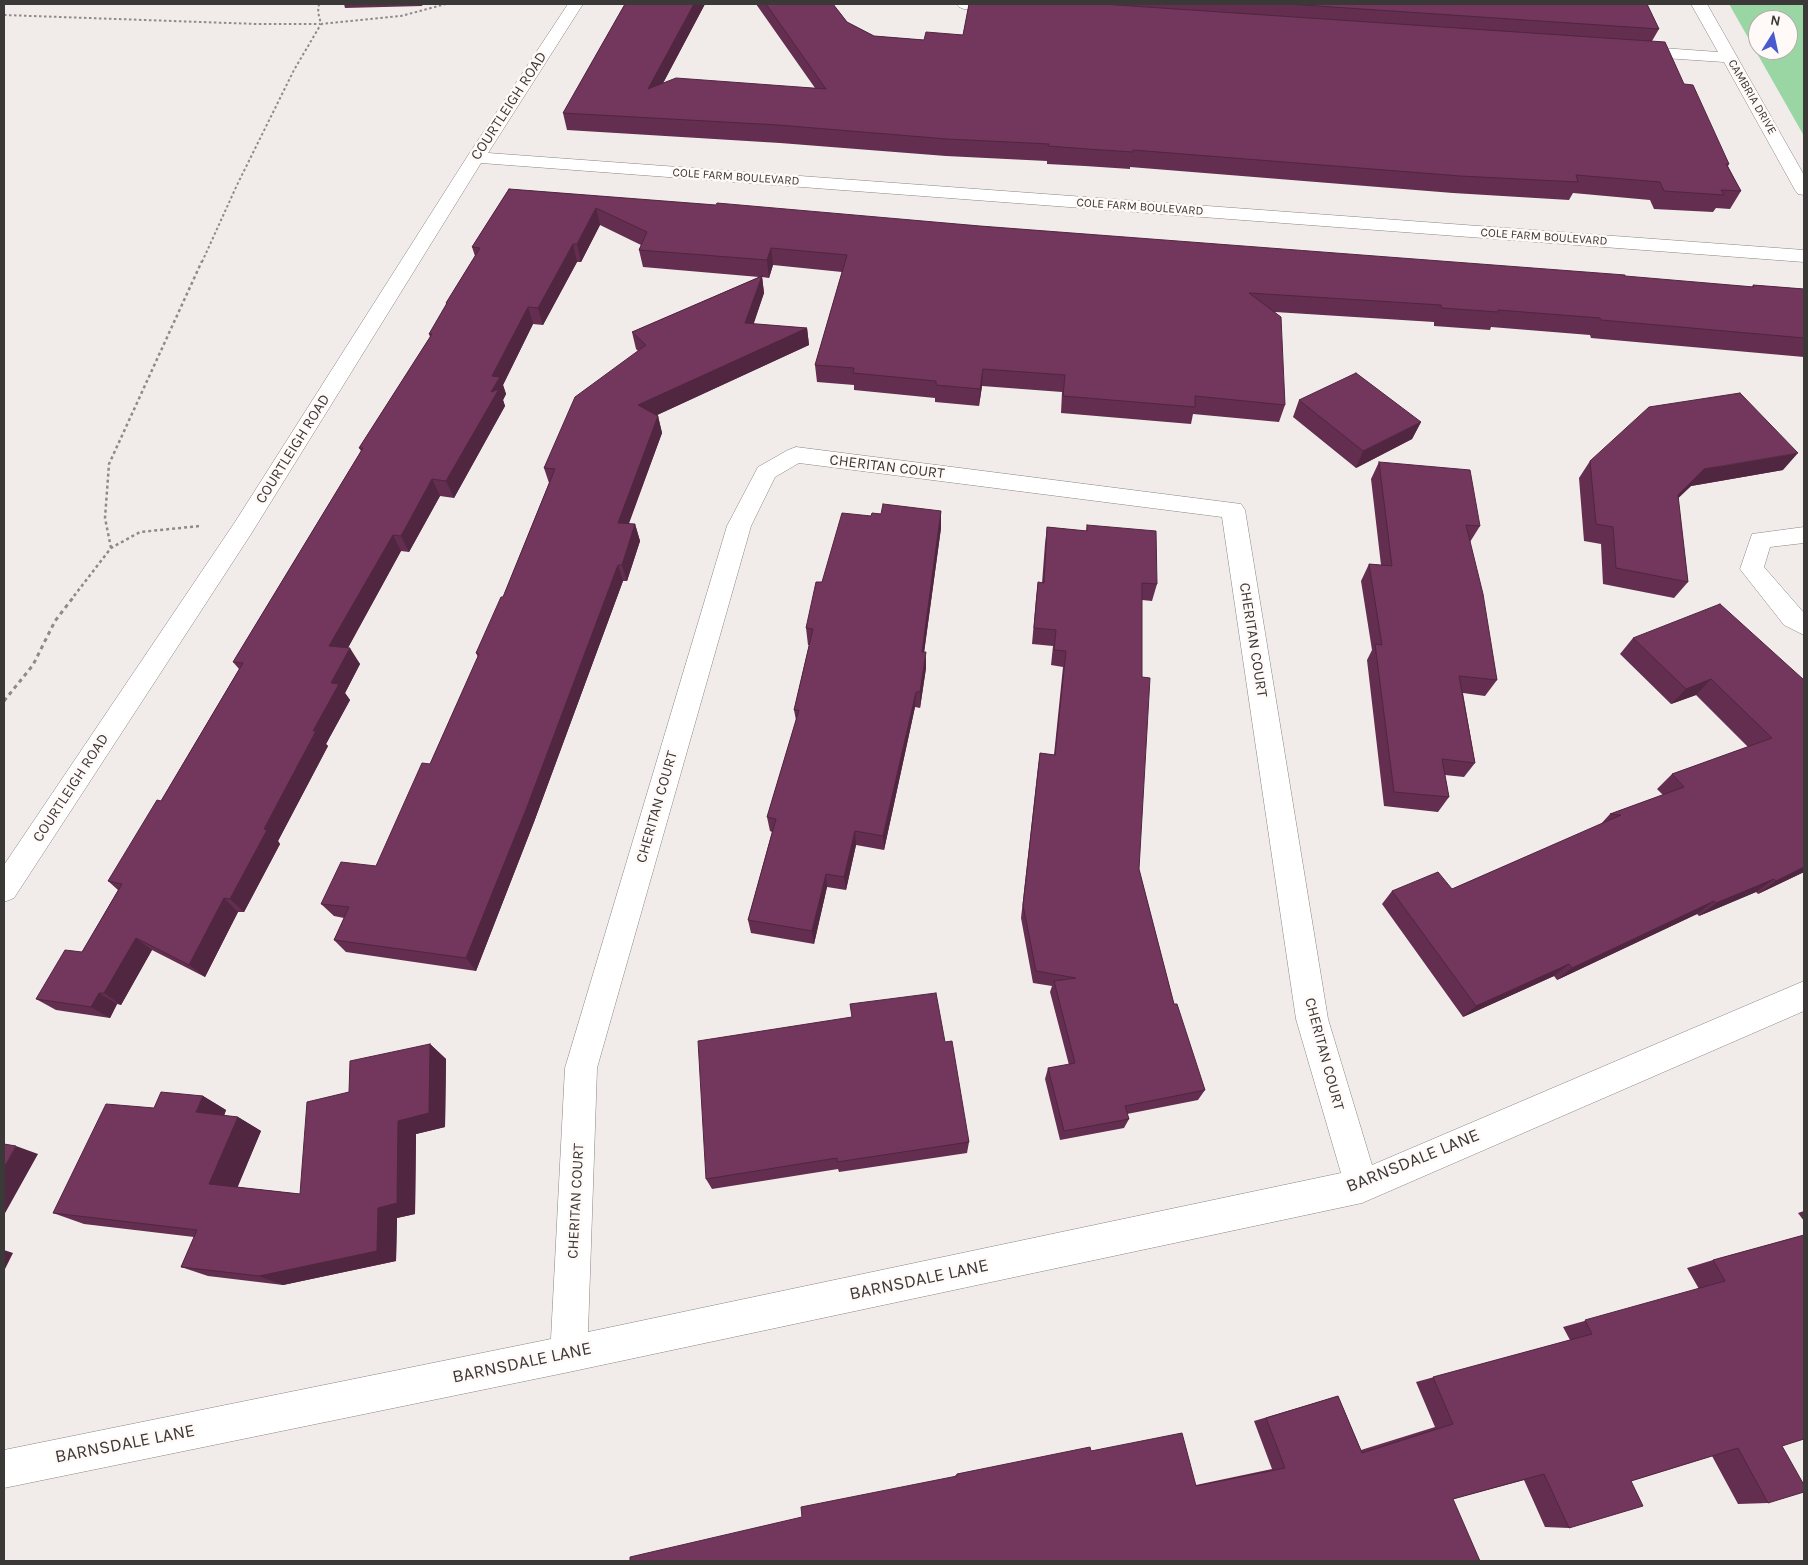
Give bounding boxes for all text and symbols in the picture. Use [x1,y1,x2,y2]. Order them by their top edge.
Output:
north arrow [1748,10,1798,60]
text: N [1769,11,1782,30]
street label: COURTLEIGH ROAD [467,48,551,164]
street label: CAMBRIA DRIVE [1725,57,1779,137]
street label: COLE FARM BOULEVARD [672,165,800,189]
street label: COLE FARM BOULEVARD [1076,195,1204,219]
street label: COLE FARM BOULEVARD [1480,225,1608,249]
street label: COURTLEIGH ROAD [252,391,334,507]
street label: CHERITAN COURT [828,451,946,483]
street label: CHERITAN COURT [1235,581,1271,699]
street label: COURTLEIGH ROAD [29,730,113,846]
street label: CHERITAN COURT [632,749,682,865]
street label: CHERITAN COURT [1300,996,1348,1112]
street label: BARNSDALE LANE [1343,1124,1483,1198]
street label: CHERITAN COURT [564,1143,588,1259]
street label: BARNSDALE LANE [847,1255,991,1305]
street label: BARNSDALE LANE [450,1338,594,1388]
street label: BARNSDALE LANE [53,1420,197,1468]

